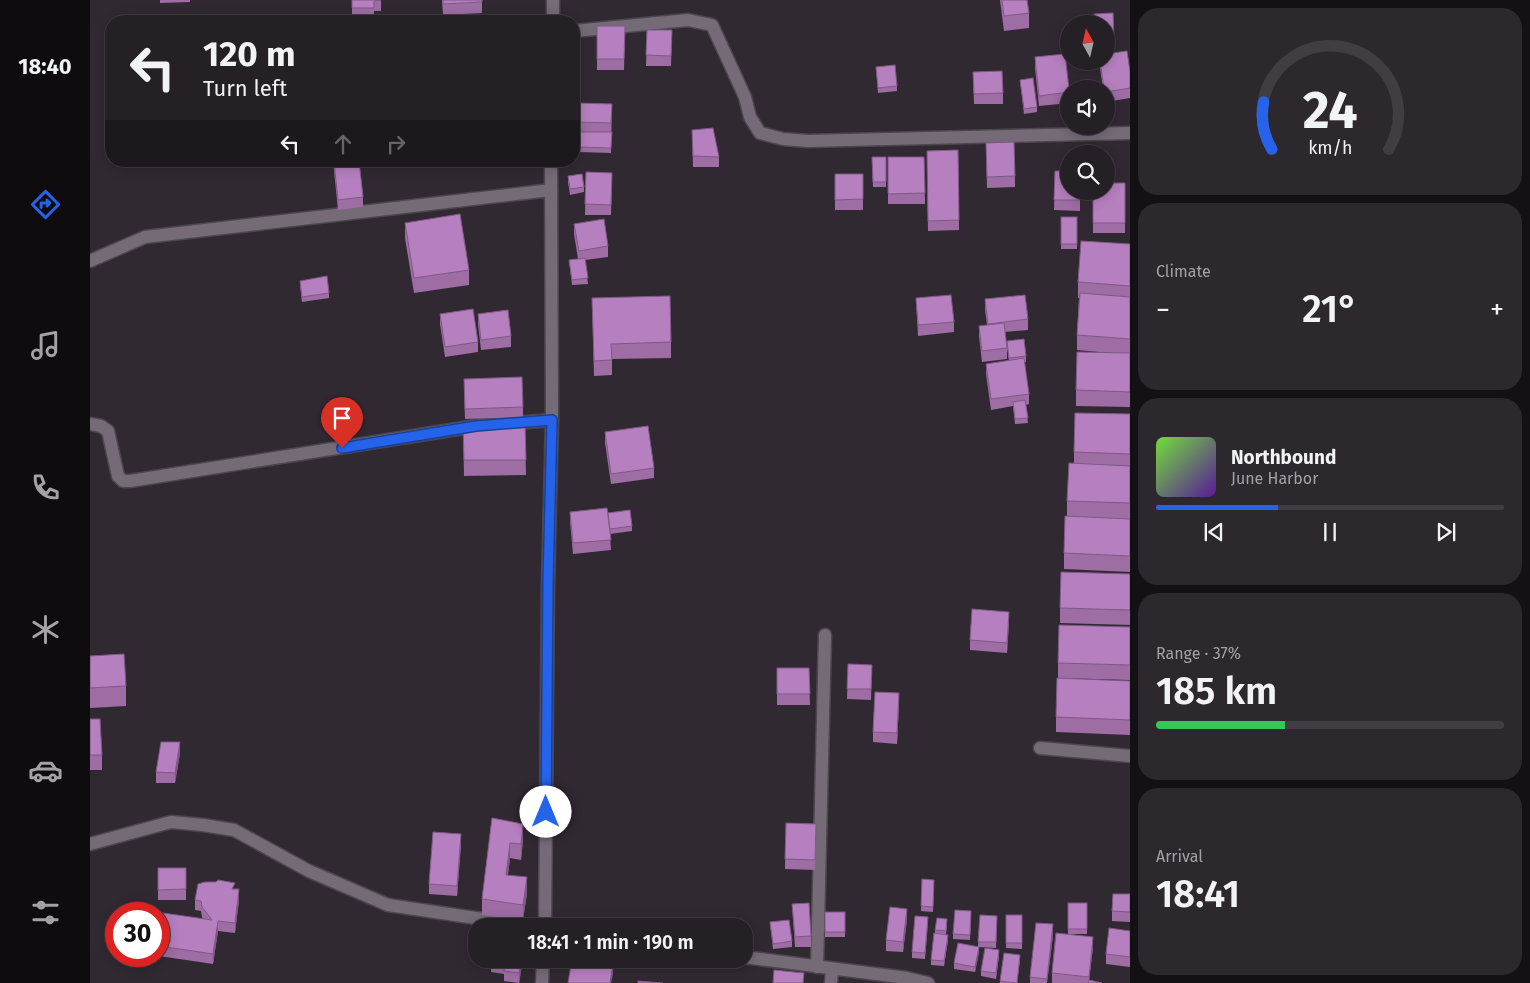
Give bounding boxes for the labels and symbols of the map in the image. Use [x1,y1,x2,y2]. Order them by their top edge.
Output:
north arrow [1060,15,1115,70]
pin [321,397,363,448]
position arrow [519,785,571,837]
speed limit sign: 30 [105,902,170,967]

